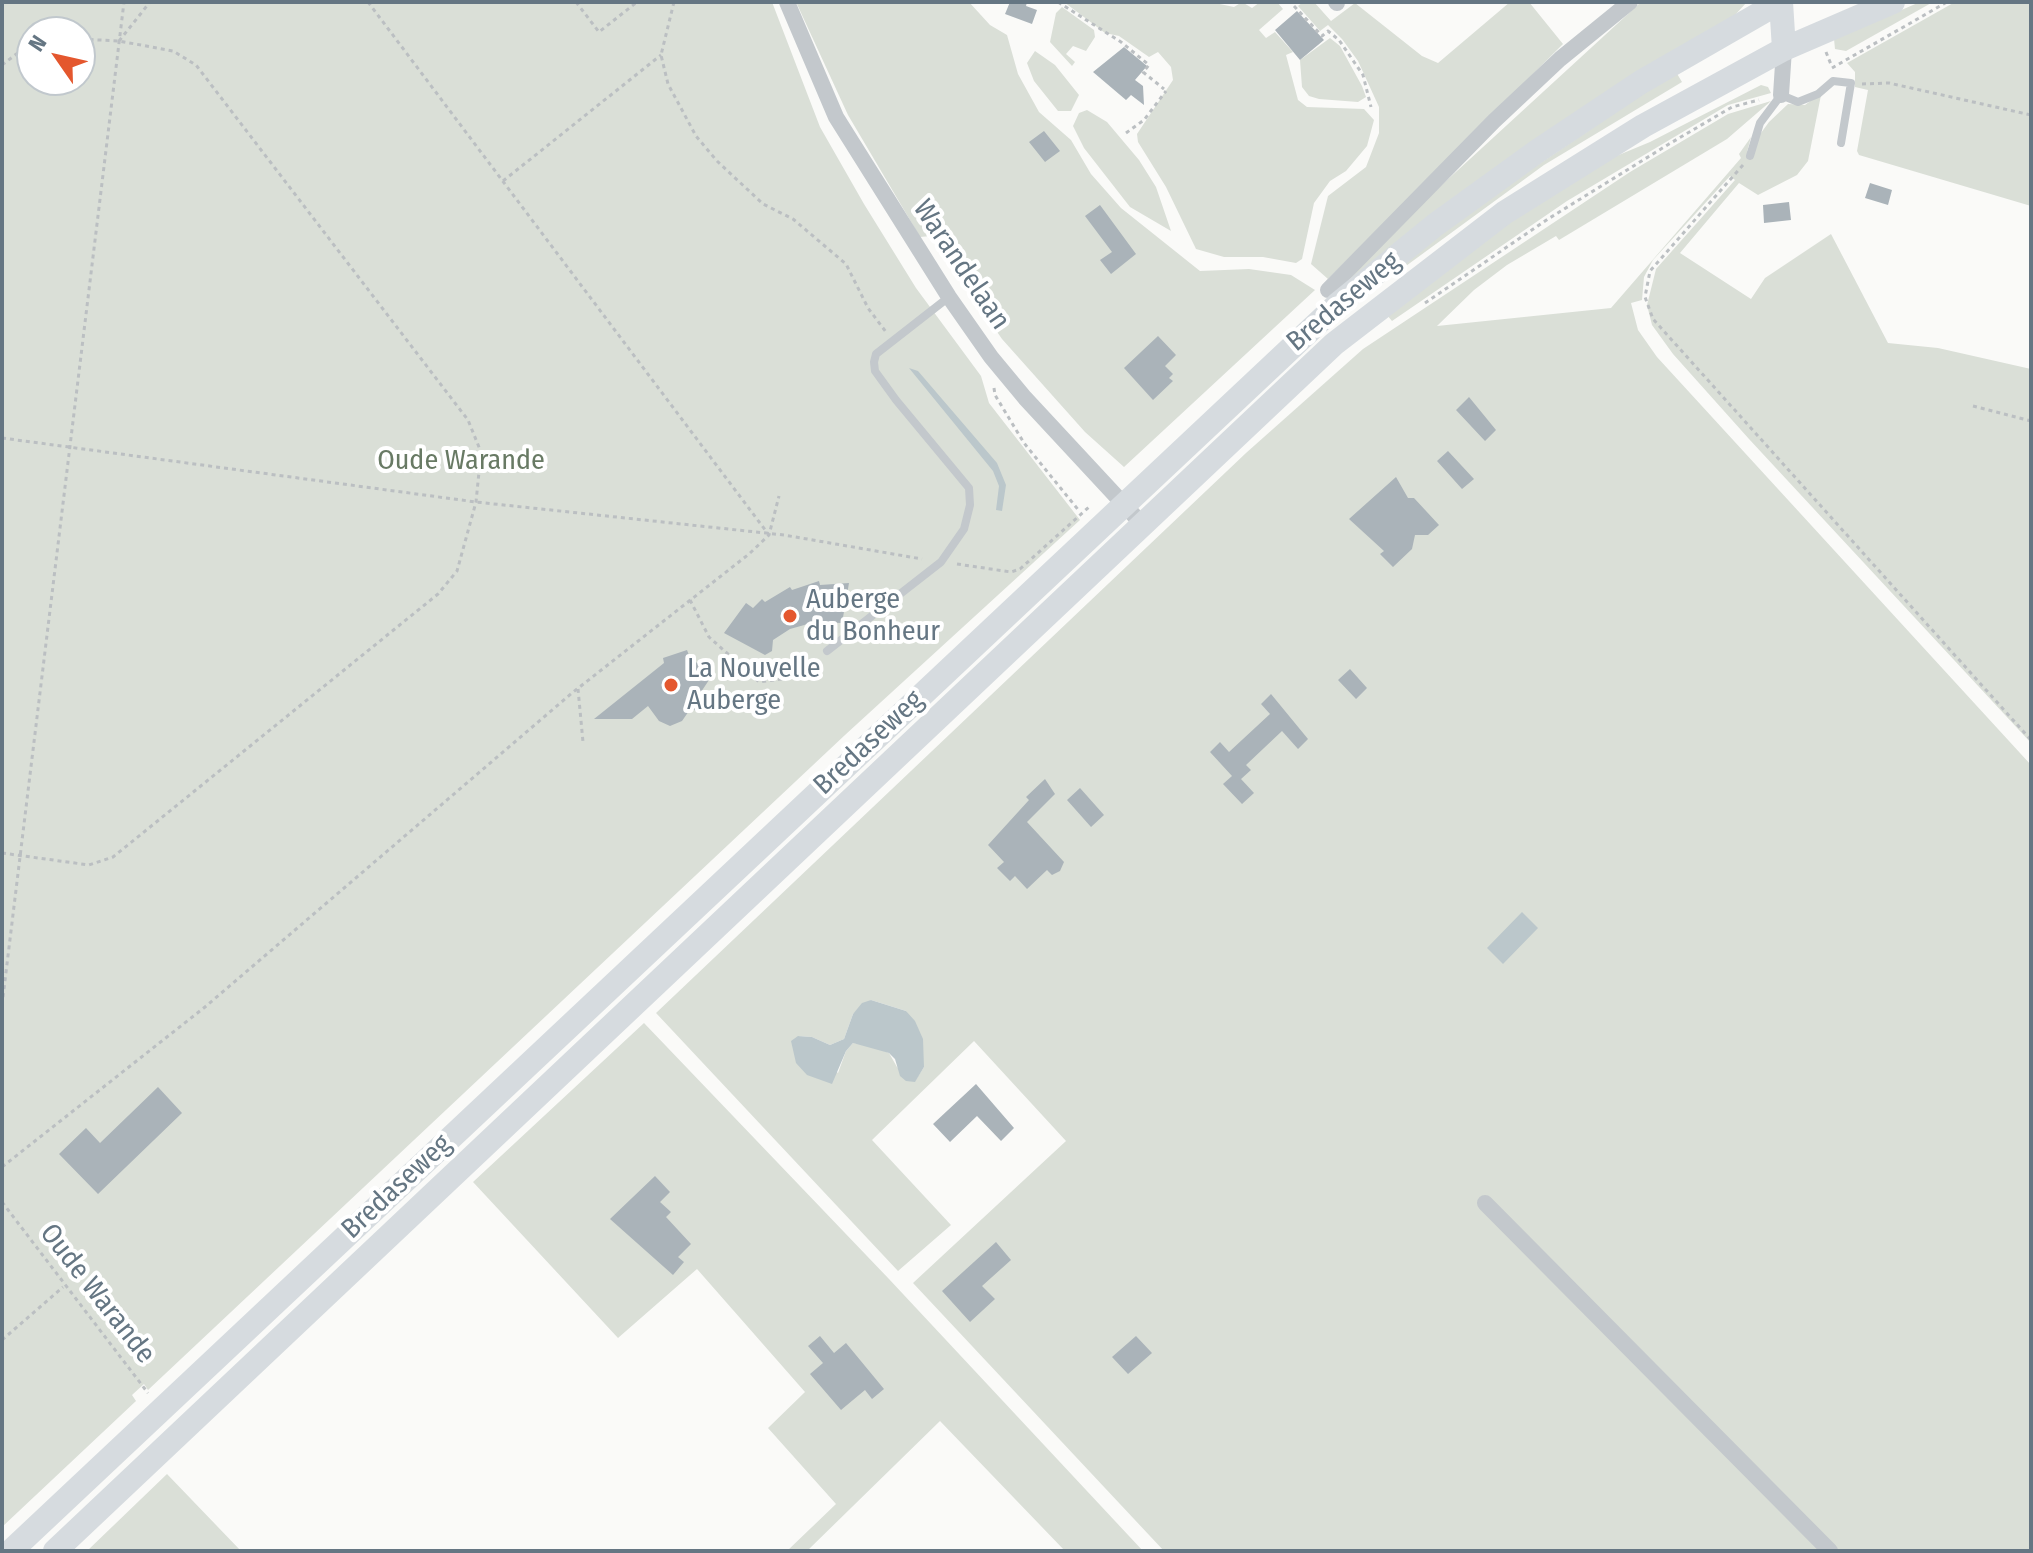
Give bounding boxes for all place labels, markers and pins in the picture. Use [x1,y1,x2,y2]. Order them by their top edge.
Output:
place label: Auberge du Bonheur [806,583,940,649]
marker: Auberge du Bonheur [781,607,799,625]
place label: La Nouvelle Auberge [687,652,821,718]
marker: La Nouvelle Auberge [662,676,680,694]

